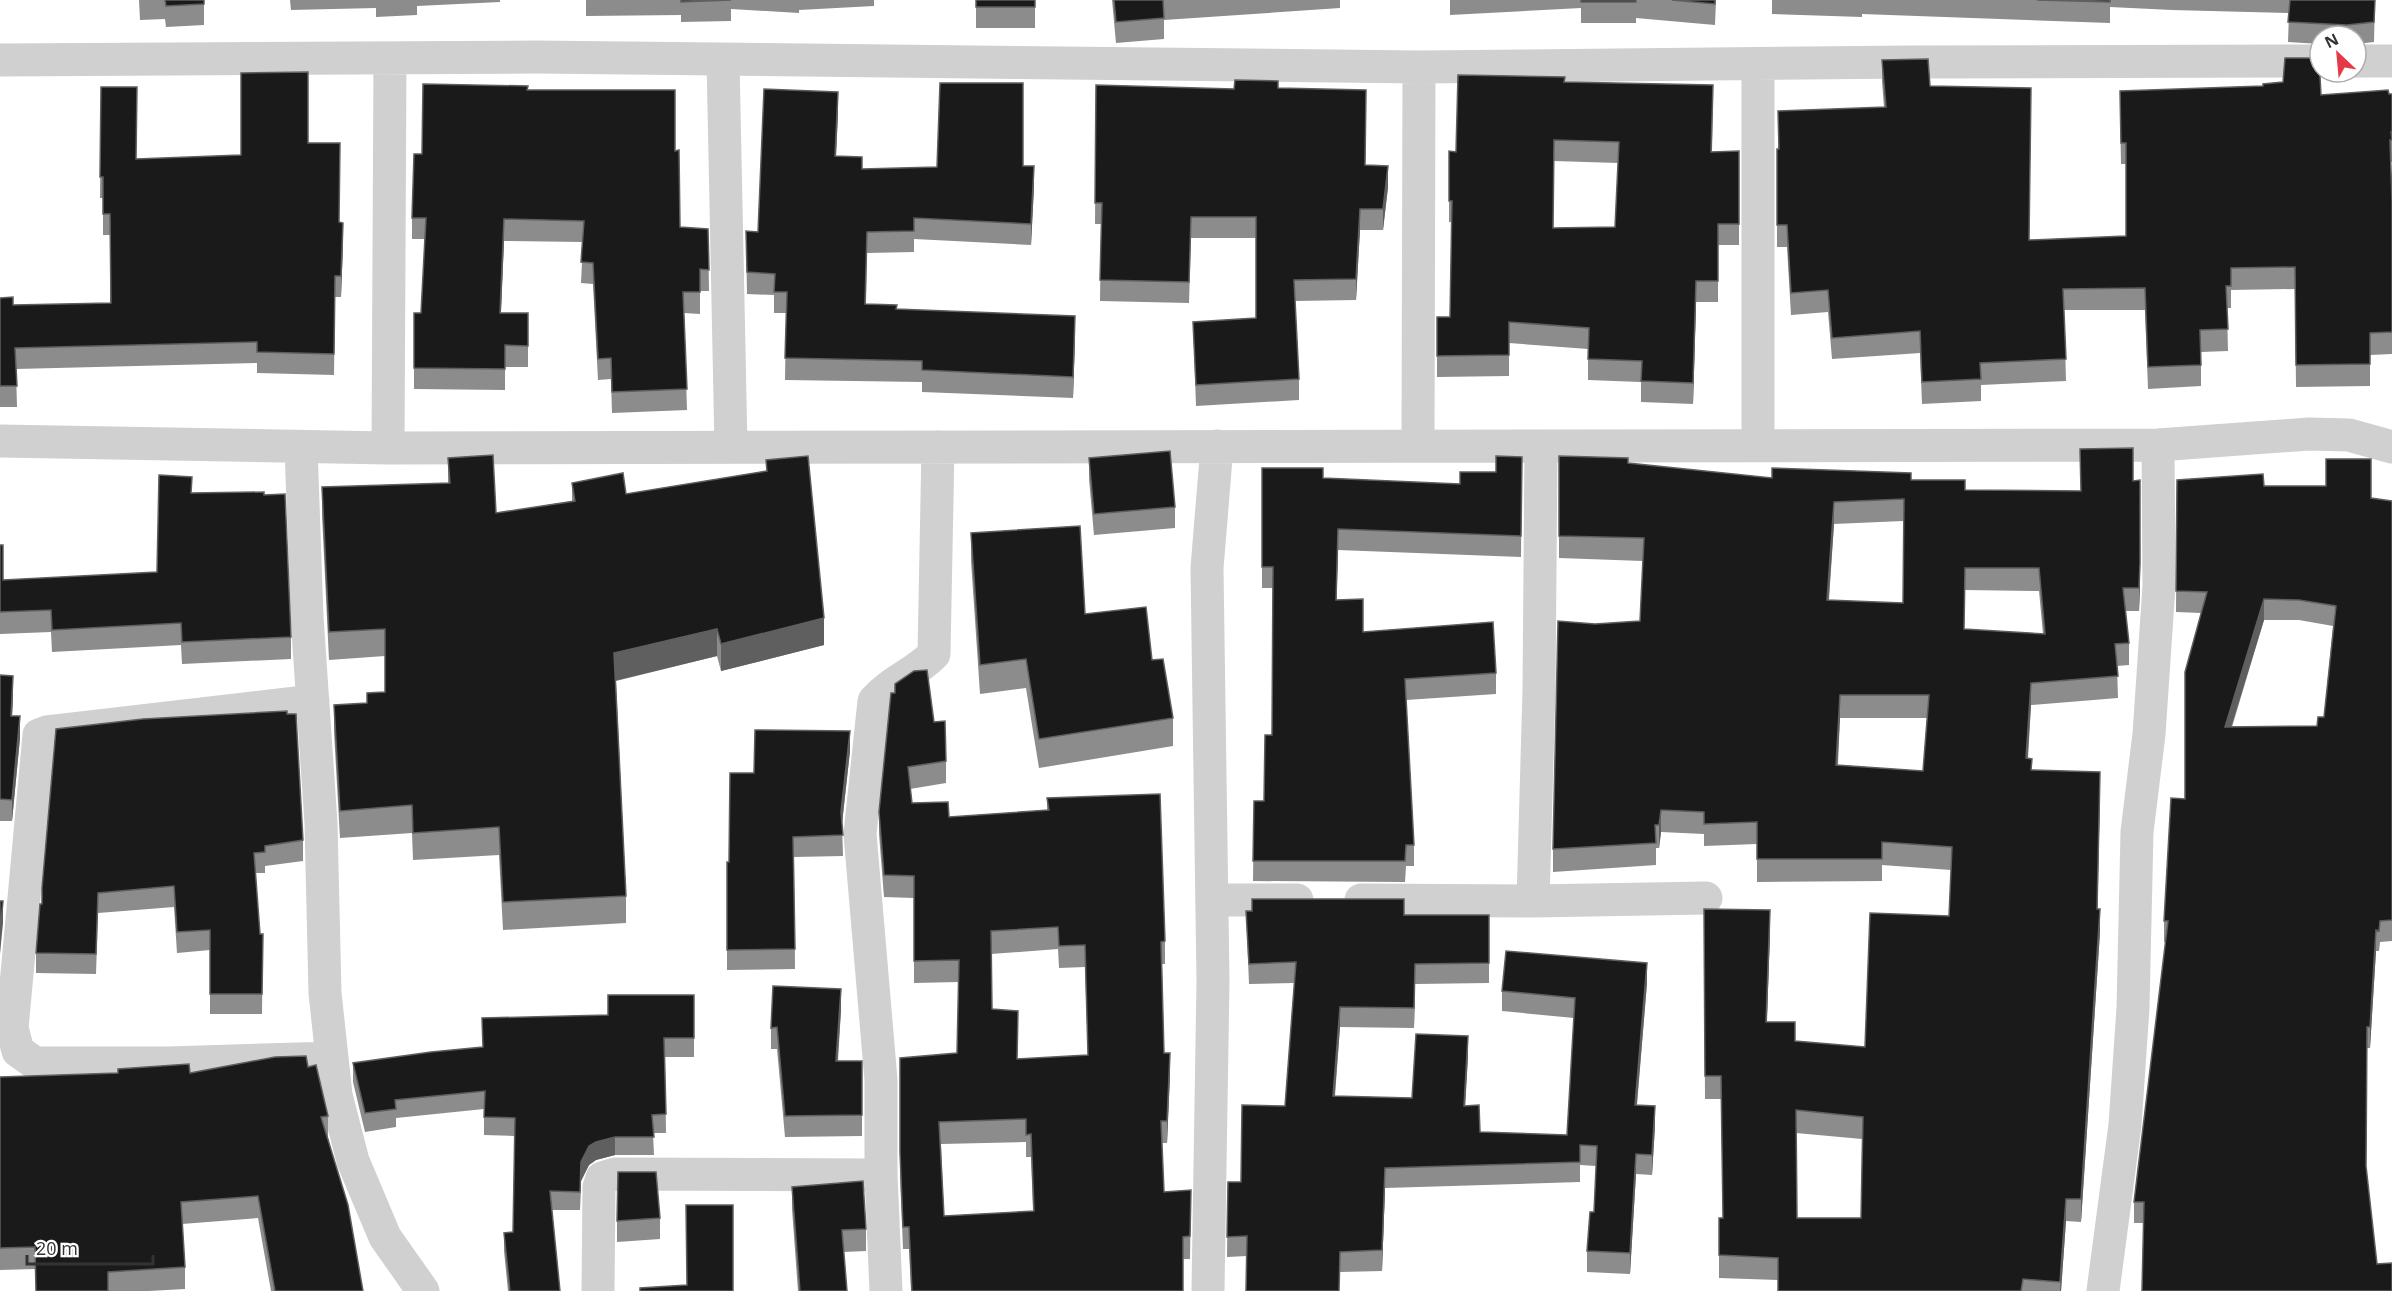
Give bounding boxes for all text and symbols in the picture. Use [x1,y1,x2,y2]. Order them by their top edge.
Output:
north arrow [2308,24,2368,84]
text: N [2321,28,2342,53]
scale bar [27,1228,153,1266]
text: 20 m [36,1236,78,1260]

